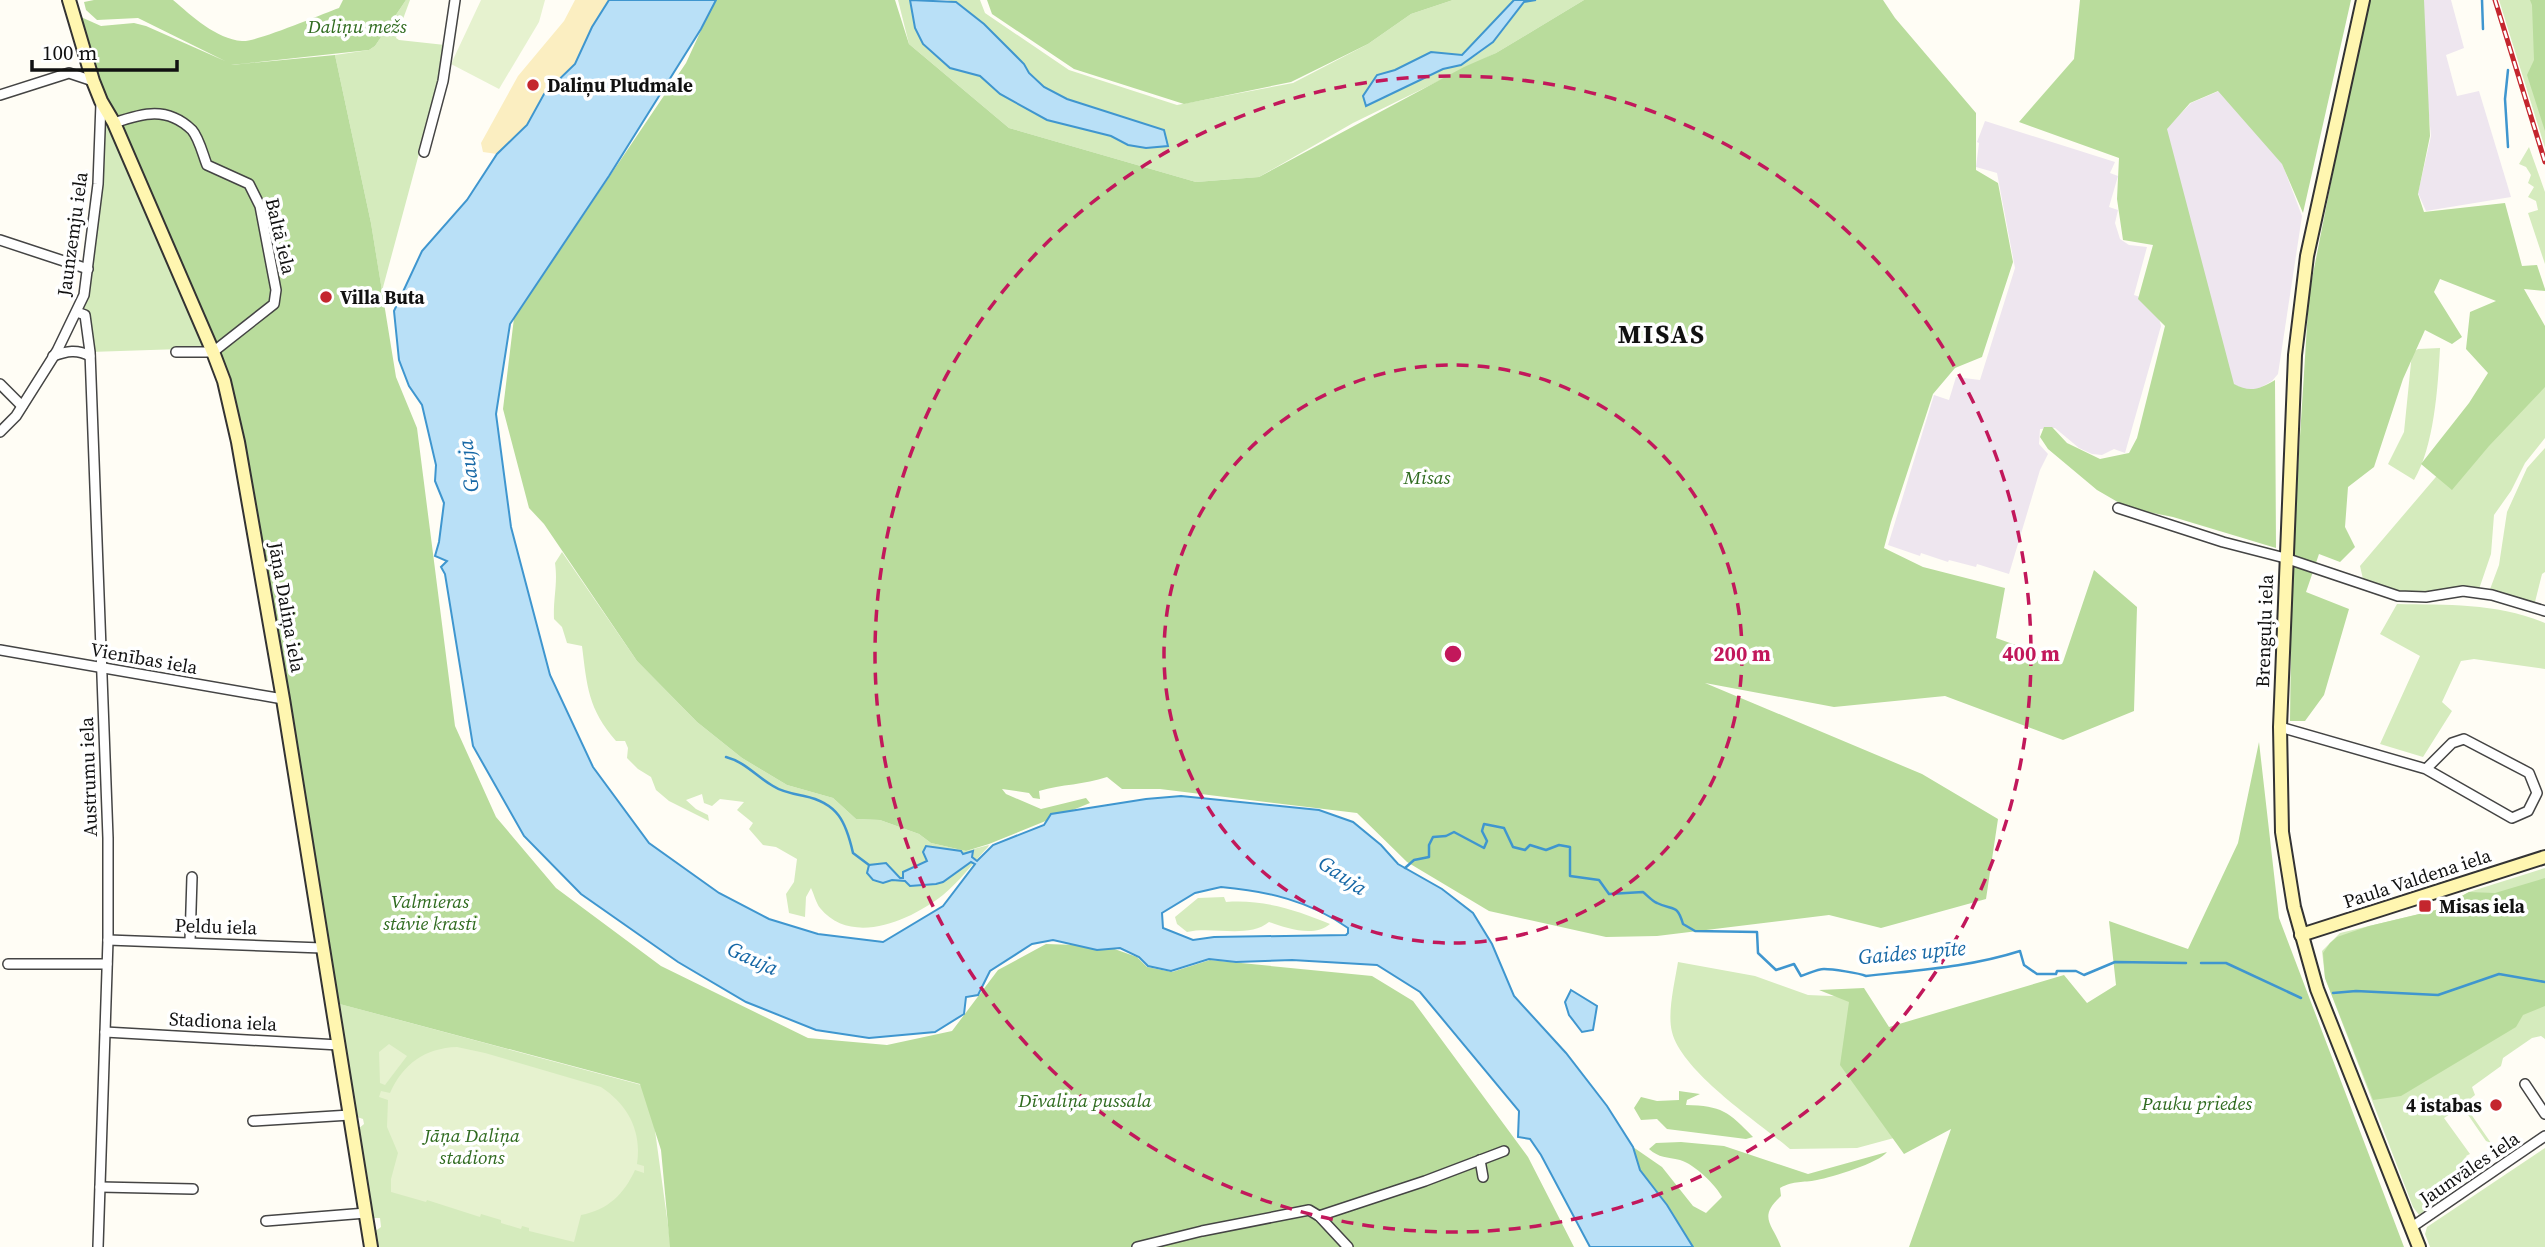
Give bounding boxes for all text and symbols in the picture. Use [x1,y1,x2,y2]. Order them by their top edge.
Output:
park label: Daliņu mežs [306,13,407,39]
scale bar [32,28,177,72]
text: 100 m [42,38,97,67]
place label: Daliņu Pludmale [547,72,693,98]
marker: Daliņu Pludmale [525,77,541,93]
street label: Jaunzemju iela [50,170,94,299]
street label: Baltā iela [260,195,302,277]
place label: Villa Buta [340,284,426,310]
marker: Villa Buta [318,289,334,305]
district label: MISAS [1618,316,1706,352]
water label: Gauja [450,438,486,494]
park label: Misas [1403,464,1451,490]
street label: Jāņa Daliņa iela [263,539,311,675]
street label: Brenguļu iela [2249,574,2279,688]
street label: Vienības iela [88,636,200,680]
text: 200 m [1713,639,1771,668]
text: 400 m [2002,639,2060,668]
centre of rings [1441,642,1465,666]
street label: Austrumu iela [73,716,103,837]
street label: Paula Valdena iela [2340,842,2495,914]
water label: Gauja [1313,848,1373,902]
park label: Valmieras stāvie krasti [383,888,477,936]
place label: Misas iela [2439,893,2526,919]
marker: Misas iela [2417,898,2433,914]
street label: Peldu iela [174,912,258,940]
water label: Gaides upīte [1857,933,1967,971]
water label: Gauja [723,934,783,982]
street label: Stadiona iela [168,1005,278,1037]
park label: Dīvaliņa pussala [1017,1087,1152,1113]
park label: Pauku priedes [2141,1090,2252,1116]
place label: 4 istabas [2406,1092,2482,1118]
marker: 4 istabas [2488,1097,2504,1113]
park label: Jāņa Daliņa stadions [421,1122,520,1170]
street label: Jaunvāles iela [2413,1125,2524,1212]

